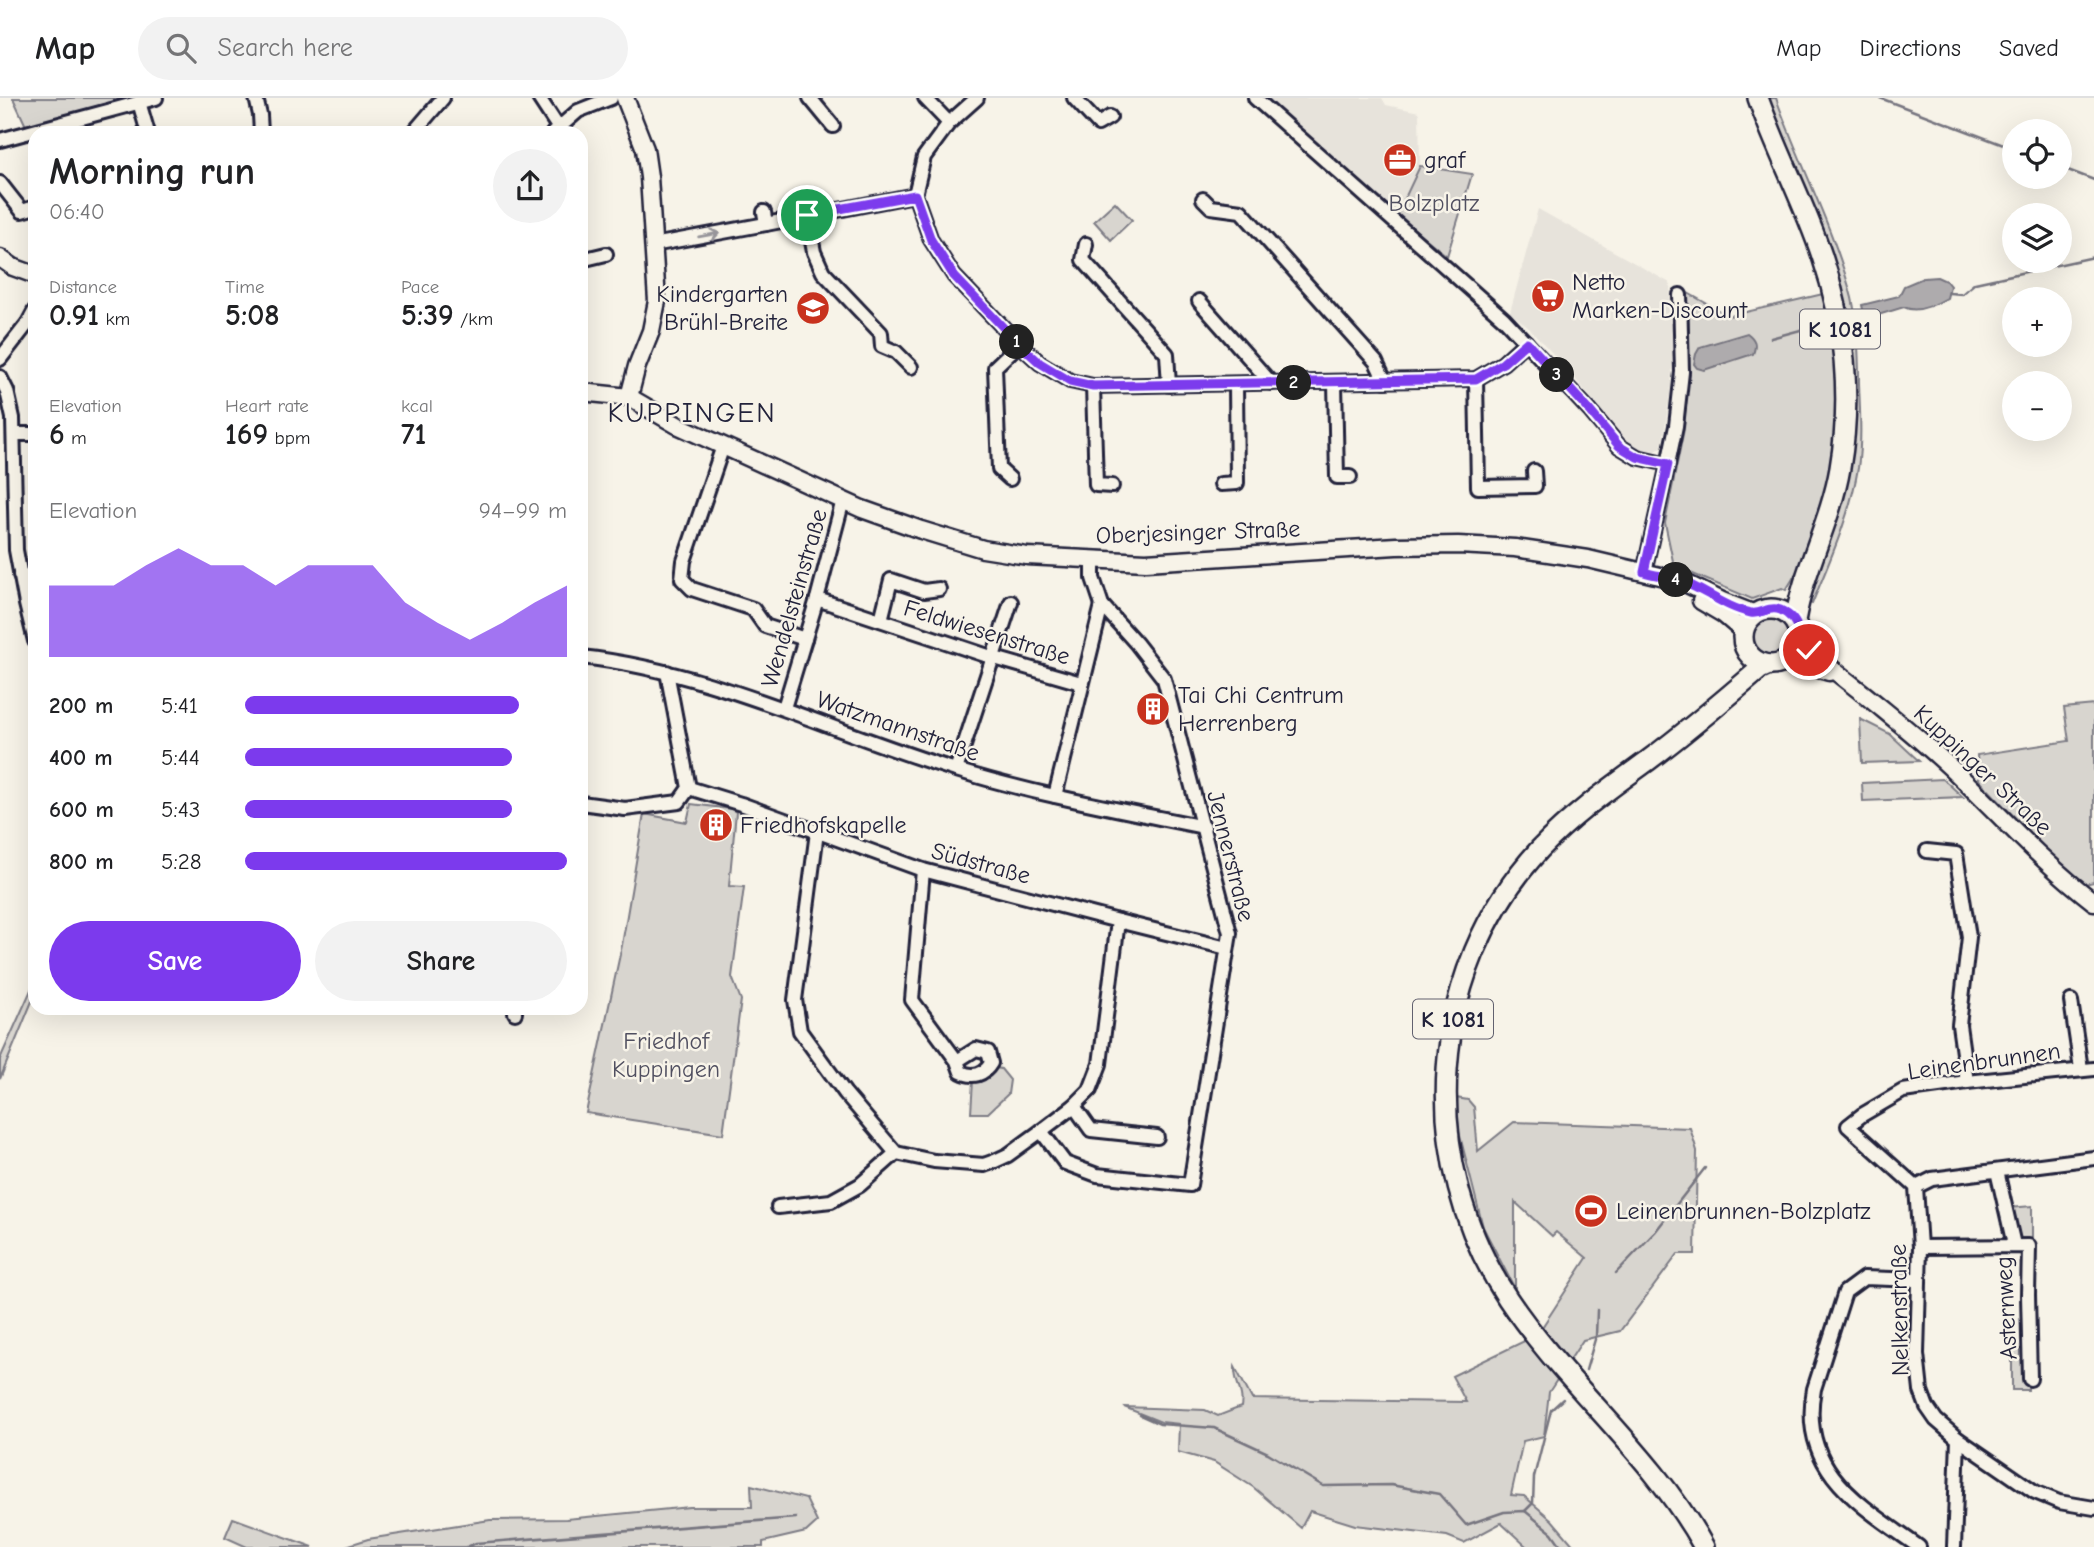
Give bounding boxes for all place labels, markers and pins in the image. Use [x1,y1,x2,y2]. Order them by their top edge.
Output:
office icon: graf [1381,141,1419,179]
place label: graf [1424,146,1466,174]
pin [777,185,837,245]
place label: Netto Marken-Discount [1572,268,1748,324]
supermarket icon: Netto Marken-Discount [1529,277,1567,315]
place label: Kindergarten Brühl-Breite [656,280,788,336]
school or university icon: Kindergarten Brühl-Breite [794,289,832,327]
pin: 1 [1000,324,1034,360]
pin: 3 [1540,358,1574,392]
pin: 2 [1276,366,1312,400]
pin: 4 [1658,562,1694,598]
pin [1779,620,1839,680]
place label: Tai Chi Centrum Herrenberg [1178,681,1344,737]
building icon: Tai Chi Centrum Herrenberg [1134,690,1172,728]
building icon: Friedhofskapelle [697,806,735,844]
place label: Friedhofskapelle [740,811,907,839]
sports icon: Leinenbrunnen-Bolzplatz [1572,1192,1610,1230]
place label: Leinenbrunnen-Bolzplatz [1616,1197,1871,1225]

